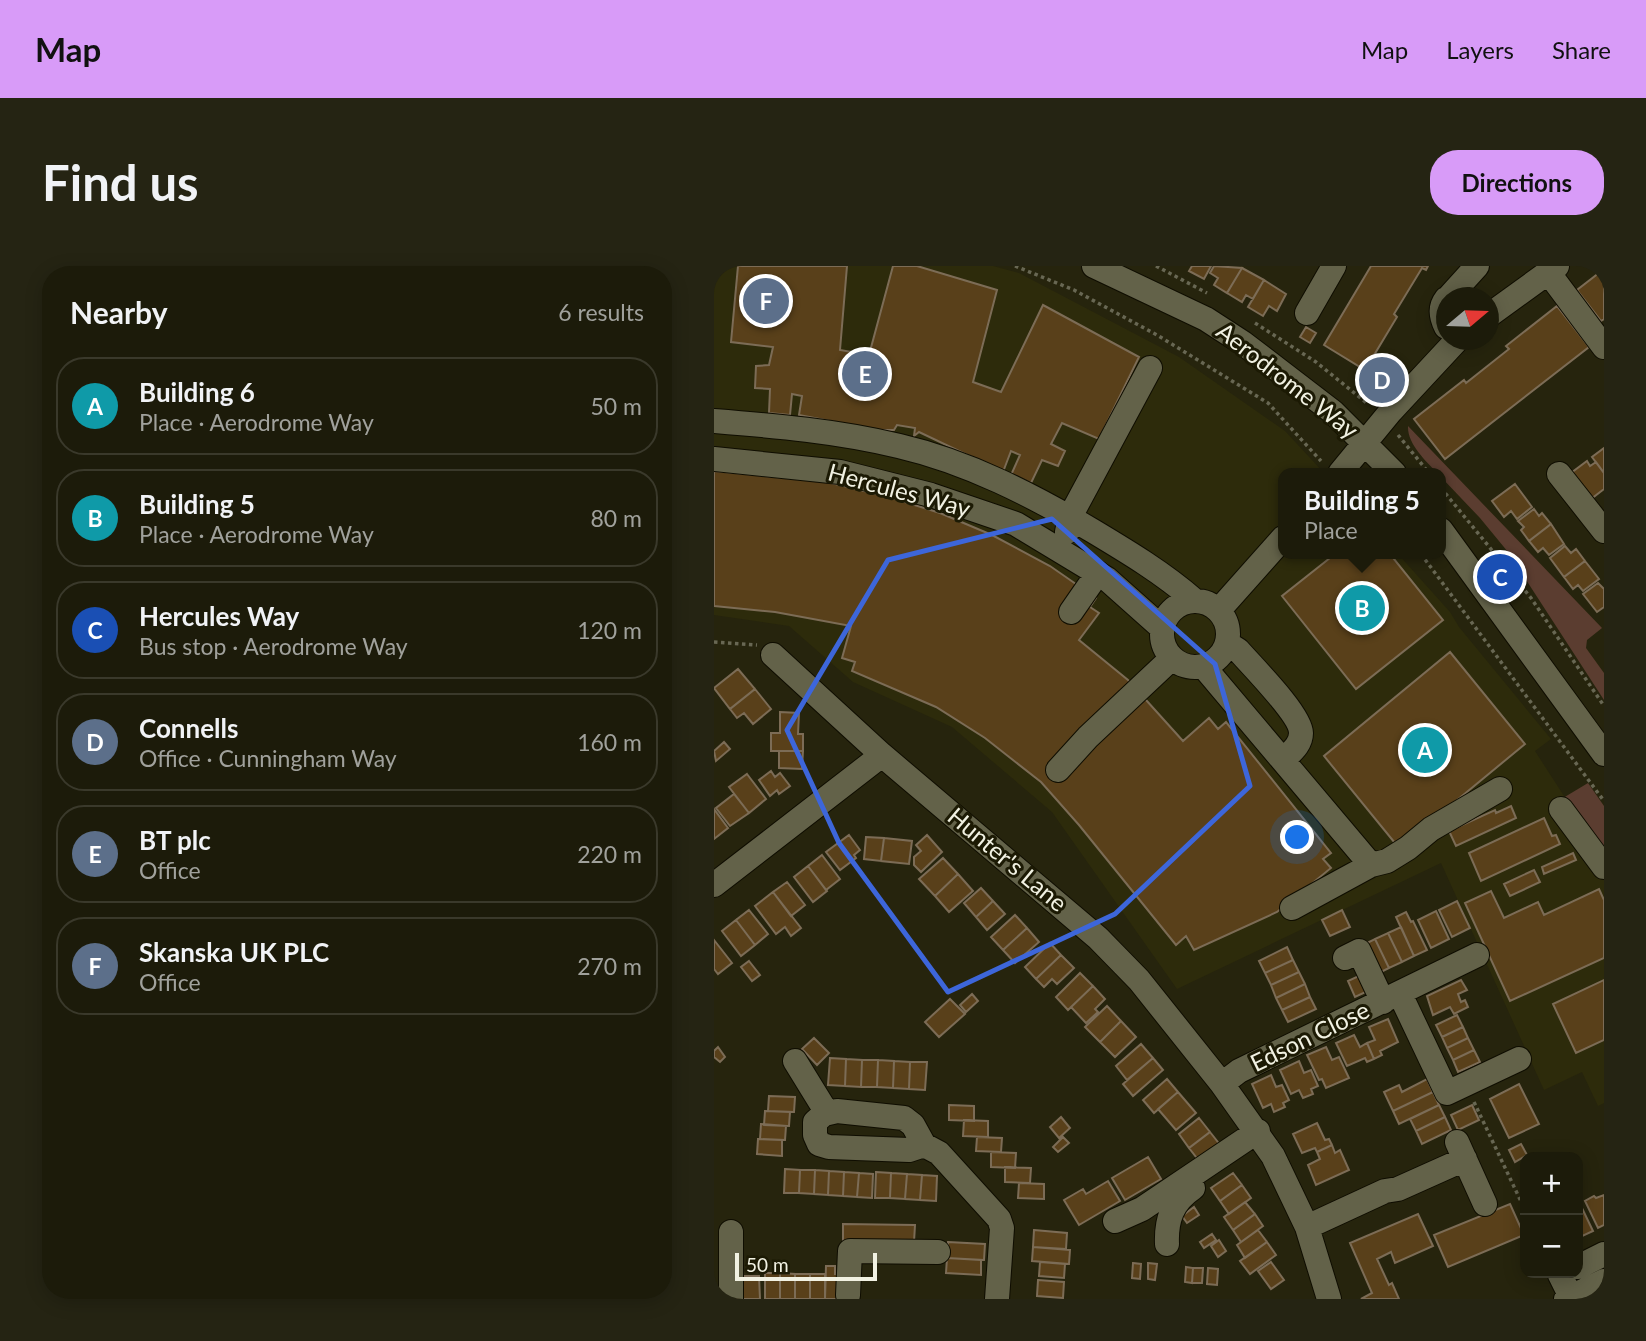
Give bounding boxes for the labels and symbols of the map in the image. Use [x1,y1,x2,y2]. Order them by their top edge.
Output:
pin: F [743,275,789,327]
north arrow [1436,287,1499,350]
street label: Aerodrome Way [1211,316,1365,444]
pin: E [842,348,888,400]
pin: D [1359,354,1405,406]
street label: Hercules Way [825,457,974,523]
pin: C [1477,551,1523,603]
pin: B [1339,582,1385,634]
pin: A [1402,724,1448,776]
street label: Hunter's Lane [943,801,1073,917]
your location [1280,820,1314,854]
street label: Edson Close [1245,994,1374,1077]
scale bar [735,1250,877,1282]

